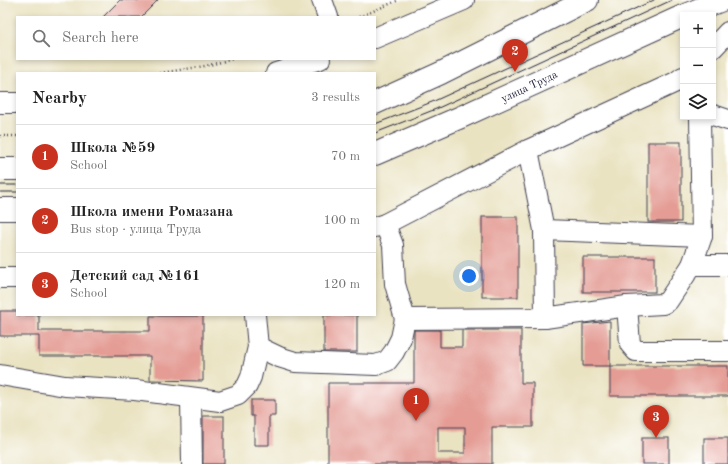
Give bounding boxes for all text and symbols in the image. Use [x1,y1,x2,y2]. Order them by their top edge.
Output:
map controls [680,12,716,120]
button: + [680,12,716,48]
search box [16,16,376,60]
icon: search [30,27,52,49]
text: Search here [62,31,139,46]
pin: 2 [502,39,528,72]
button: − [680,48,716,84]
street label: улица Труда [500,69,560,105]
button: layers [680,84,716,120]
text: Nearby [32,90,87,107]
text: 3 results [311,91,360,104]
text: Школа №59 [70,141,155,156]
text: 1 [41,150,49,163]
text: 70 m [331,150,360,163]
text: School [70,159,107,172]
text: Школа имени Ромазана [70,205,233,220]
text: 2 [41,214,49,227]
text: 100 m [323,214,360,227]
text: Bus stop · улица Труда [70,223,201,236]
your location [459,266,479,286]
text: Детский сад №161 [70,269,200,284]
text: 3 [41,278,49,291]
text: 120 m [323,278,360,291]
text: School [70,287,107,300]
pin: 1 [403,388,429,421]
pin: 3 [643,405,669,438]

